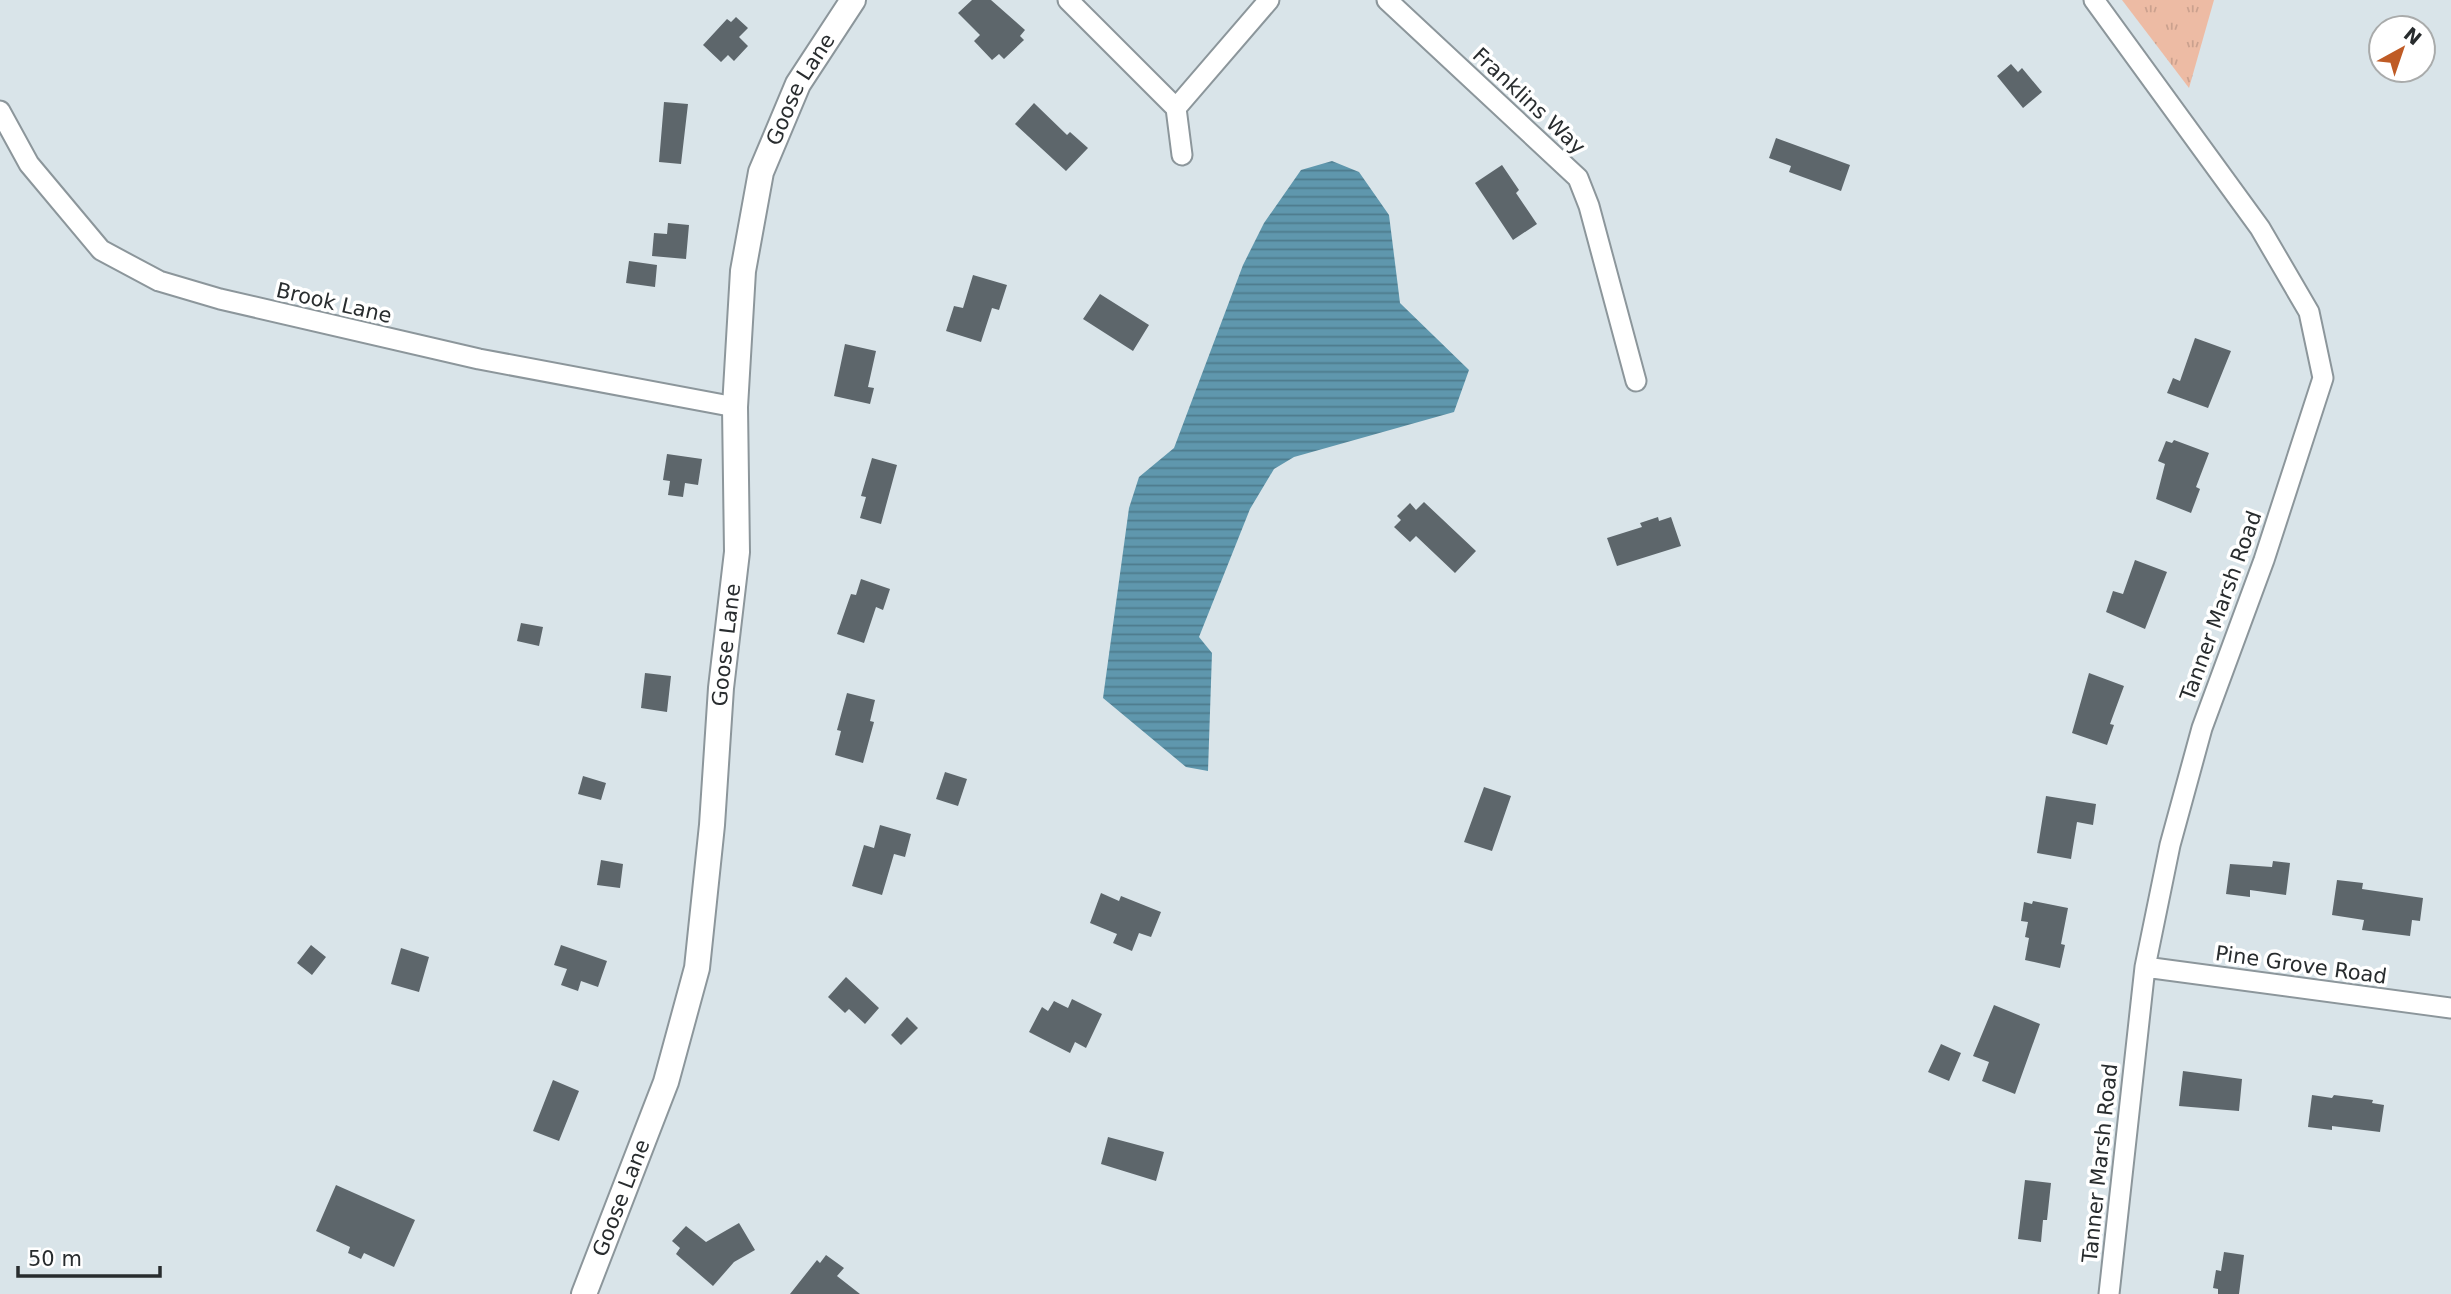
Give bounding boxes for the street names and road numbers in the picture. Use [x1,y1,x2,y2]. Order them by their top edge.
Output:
street label: Goose Lane [762,29,840,149]
street label: Franklins Way [1468,43,1590,159]
street label: Brook Lane [274,278,394,328]
street label: Tanner Marsh Road [2175,508,2267,705]
street label: Goose Lane [708,582,745,707]
street label: Pine Grove Road [2214,941,2388,989]
street label: Tanner Marsh Road [2077,1062,2122,1265]
street label: Goose Lane [588,1136,655,1260]

